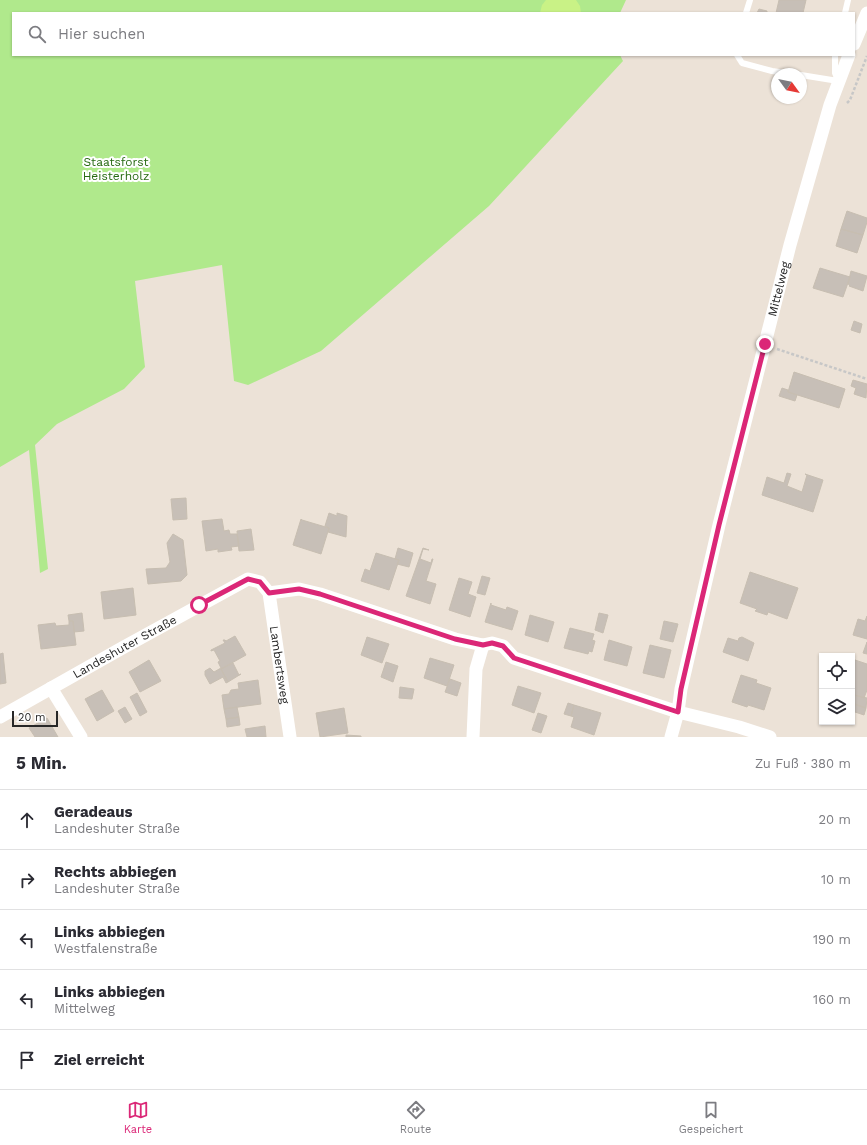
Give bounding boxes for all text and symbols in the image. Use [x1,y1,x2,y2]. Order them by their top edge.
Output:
search box [12,12,855,56]
icon: search [26,23,48,45]
text: Hier suchen [58,25,145,43]
north arrow [771,68,807,104]
park label: Staatsforst Heisterholz [83,155,149,183]
street label: Mittelweg [765,259,793,318]
route end [756,335,774,353]
route start [190,596,208,614]
street label: Landeshuter Straße [70,613,179,681]
street label: Lambertsweg [267,625,292,705]
map controls [819,653,855,725]
button: locate [819,653,855,689]
button: layers [819,689,855,725]
scale bar [12,709,58,728]
text: 20 m [18,711,46,724]
text: 5 Min. [16,753,67,773]
text: Zu Fuß · 380 m [755,756,851,771]
text: Geradeaus [54,803,133,821]
icon: ahead [16,809,38,831]
text: 20 m [819,812,851,827]
text: Landeshuter Straße [54,821,180,836]
text: Rechts abbiegen [54,863,176,881]
icon: right [16,869,38,891]
text: 10 m [821,872,851,887]
text: Landeshuter Straße [54,881,180,896]
text: Links abbiegen [54,923,165,941]
icon: left [16,929,38,951]
text: 190 m [813,932,851,947]
text: Westfalenstraße [54,941,158,956]
text: Links abbiegen [54,983,165,1001]
icon: left [16,989,38,1011]
text: 160 m [813,992,851,1007]
text: Mittelweg [54,1001,115,1016]
icon: arrive [16,1049,38,1071]
text: Ziel erreicht [54,1051,144,1069]
tab: Karte [124,1099,152,1136]
tab: Route [400,1099,431,1136]
tab: Gespeichert [679,1099,743,1136]

